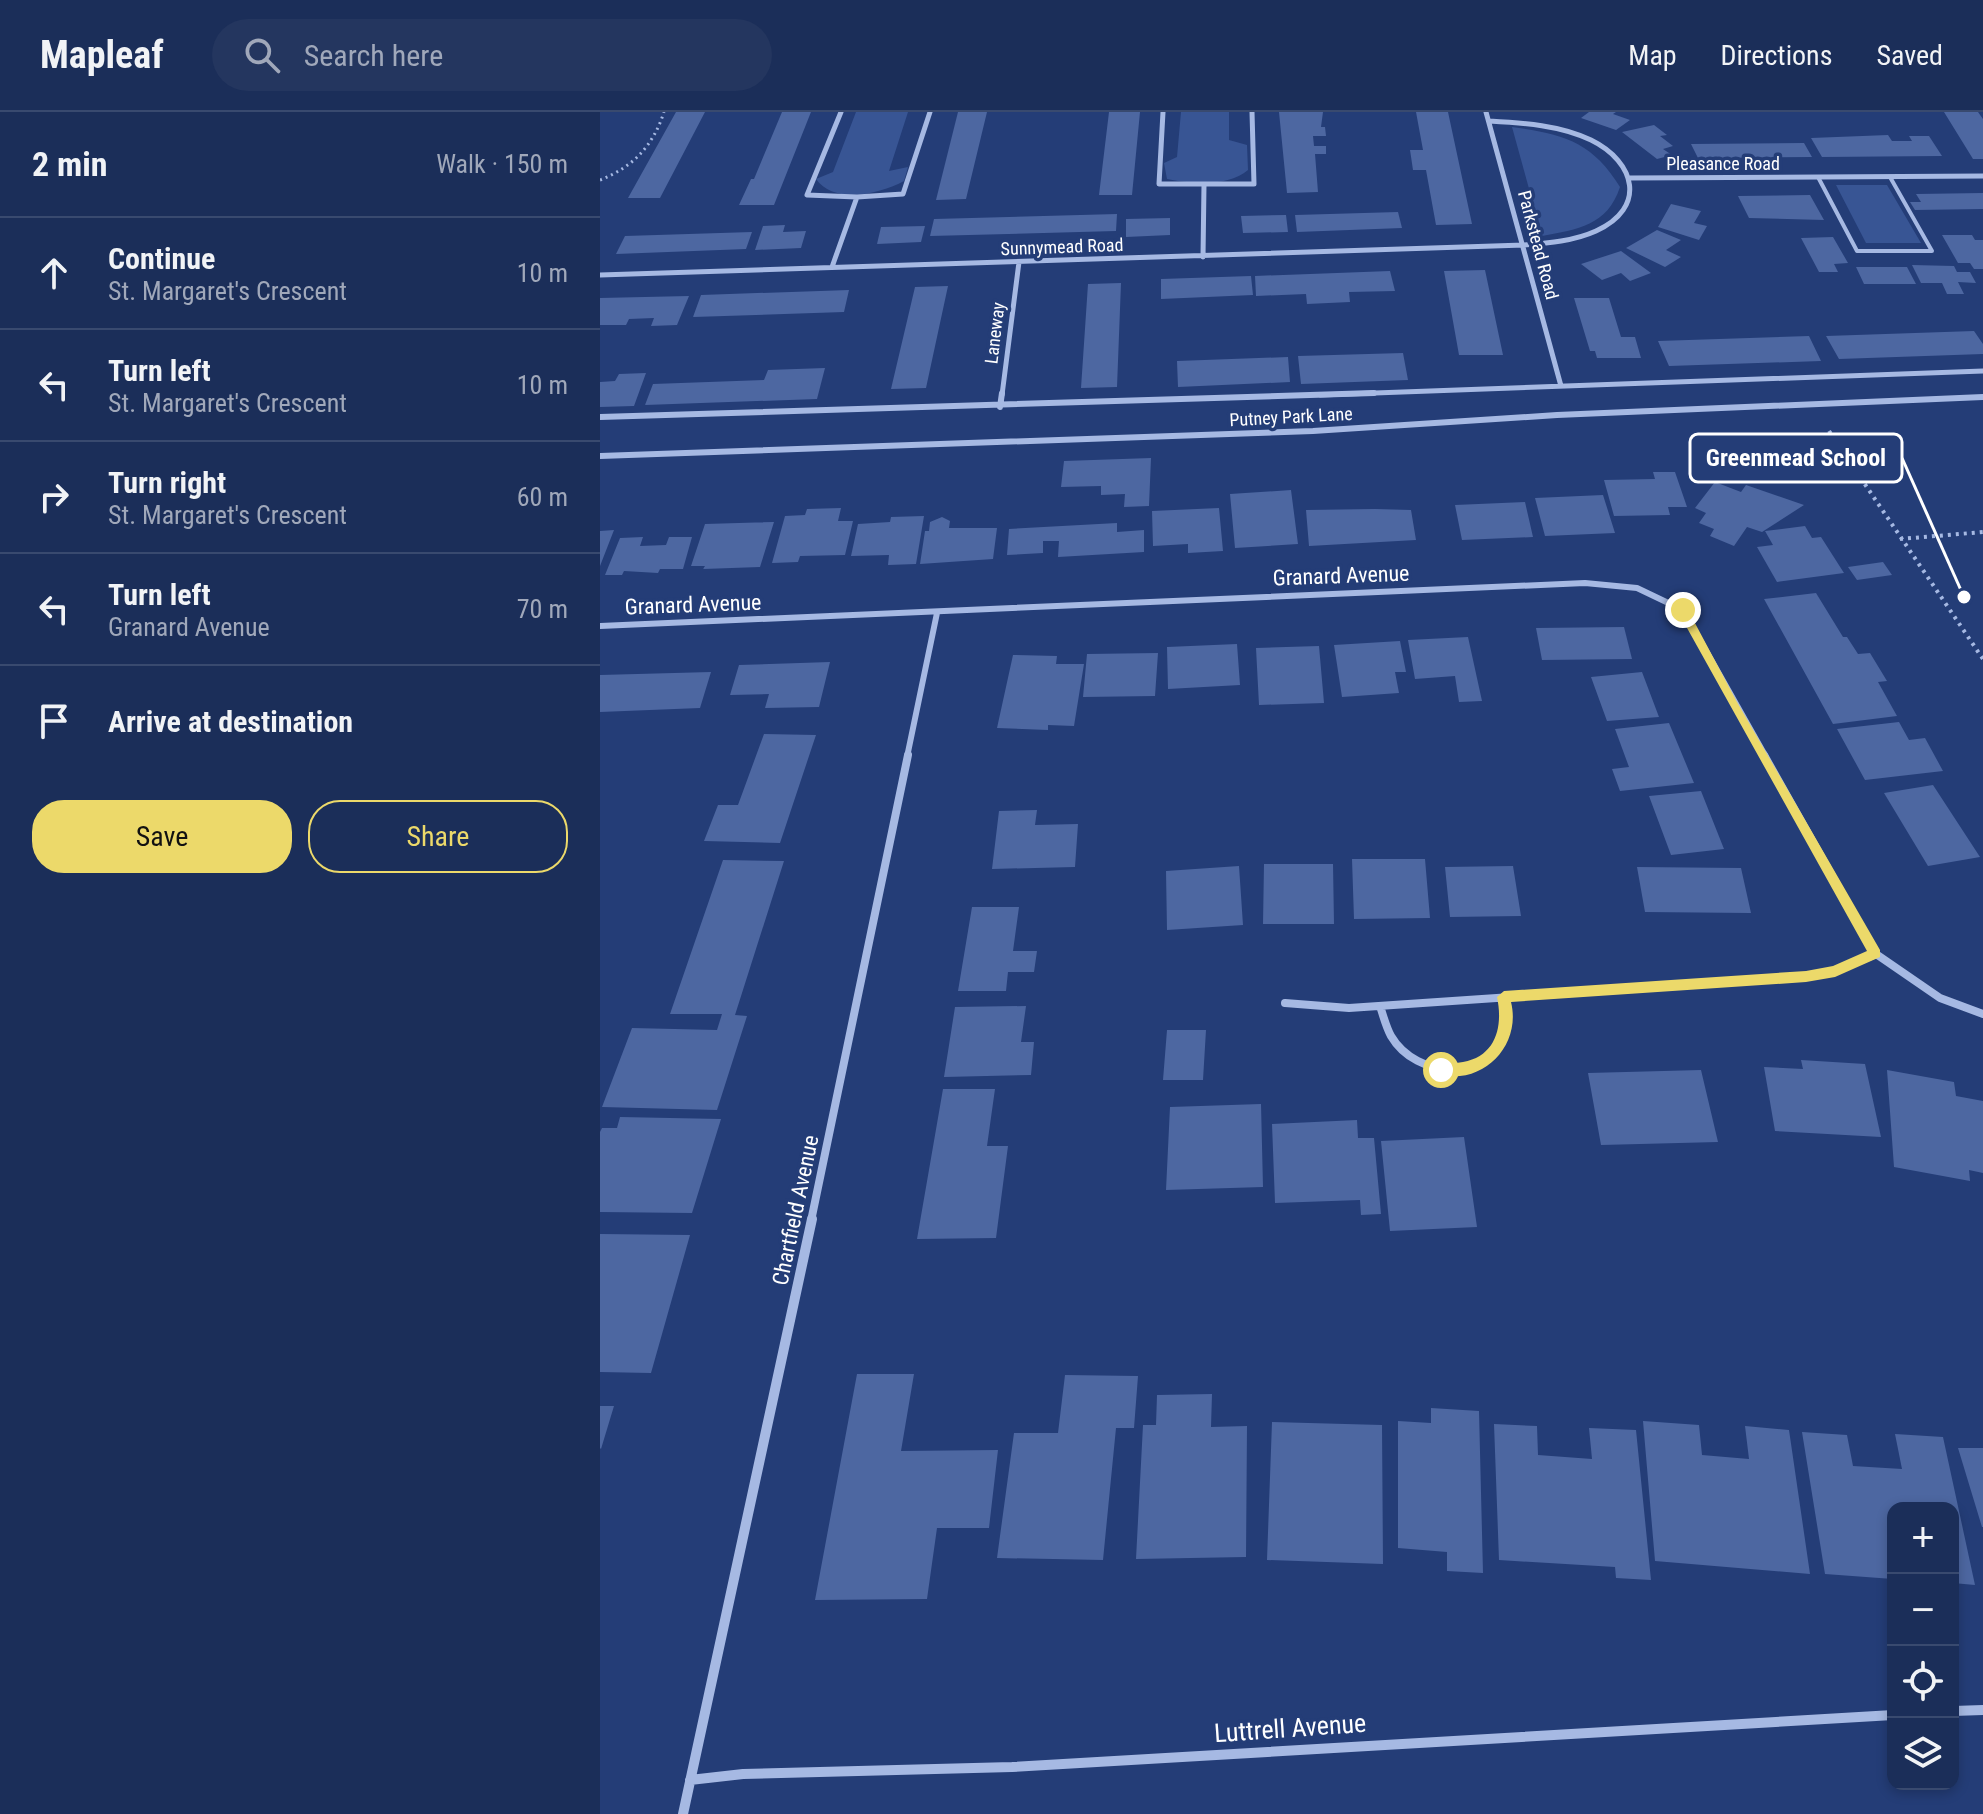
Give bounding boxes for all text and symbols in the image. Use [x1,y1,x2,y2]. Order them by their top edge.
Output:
search box [212,19,772,91]
text: Mapleaf [40,33,164,77]
icon: search [240,33,284,77]
text: Search here [304,38,443,73]
text: Map [1628,39,1677,72]
text: Directions [1721,39,1832,72]
text: Saved [1876,39,1943,72]
text: 2 min [32,144,108,184]
text: Walk · 150 m [436,149,568,179]
street label: Pleasance Road [1666,153,1780,174]
street label: Parkstead Road [1514,188,1563,302]
street label: Sunnymead Road [1000,234,1124,259]
text: Continue [108,241,215,276]
icon: ahead [32,251,76,295]
text: 10 m [517,258,568,288]
text: St. Margaret's Crescent [108,276,347,306]
street label: Laneway [980,300,1009,365]
text: Turn left [108,353,211,388]
icon: left [32,363,76,407]
text: 10 m [517,370,568,400]
text: St. Margaret's Crescent [108,388,347,418]
street label: Putney Park Lane [1229,403,1353,430]
callout: Greenmead School [1690,434,1902,482]
text: Greenmead School [1706,444,1886,472]
text: Turn right [108,465,226,500]
icon: right [32,475,76,519]
text: 60 m [517,482,568,512]
text: St. Margaret's Crescent [108,500,347,530]
street label: Granard Avenue [1272,561,1410,590]
text: Turn left [108,577,211,612]
icon: left [32,587,76,631]
street label: Granard Avenue [624,590,762,619]
route end [1665,592,1701,628]
text: 70 m [517,594,568,624]
text: Granard Avenue [108,612,270,642]
icon: arrive [32,699,76,743]
text: Arrive at destination [108,704,353,739]
button: Save [32,800,292,873]
button: Share [308,800,568,873]
route start [1423,1052,1459,1088]
street label: Chartfield Avenue [767,1133,824,1287]
map controls [1887,1502,1959,1790]
button: + [1887,1502,1959,1574]
button: − [1887,1574,1959,1646]
button: locate [1887,1646,1959,1718]
street label: Luttrell Avenue [1213,1708,1367,1748]
button: layers [1887,1718,1959,1790]

